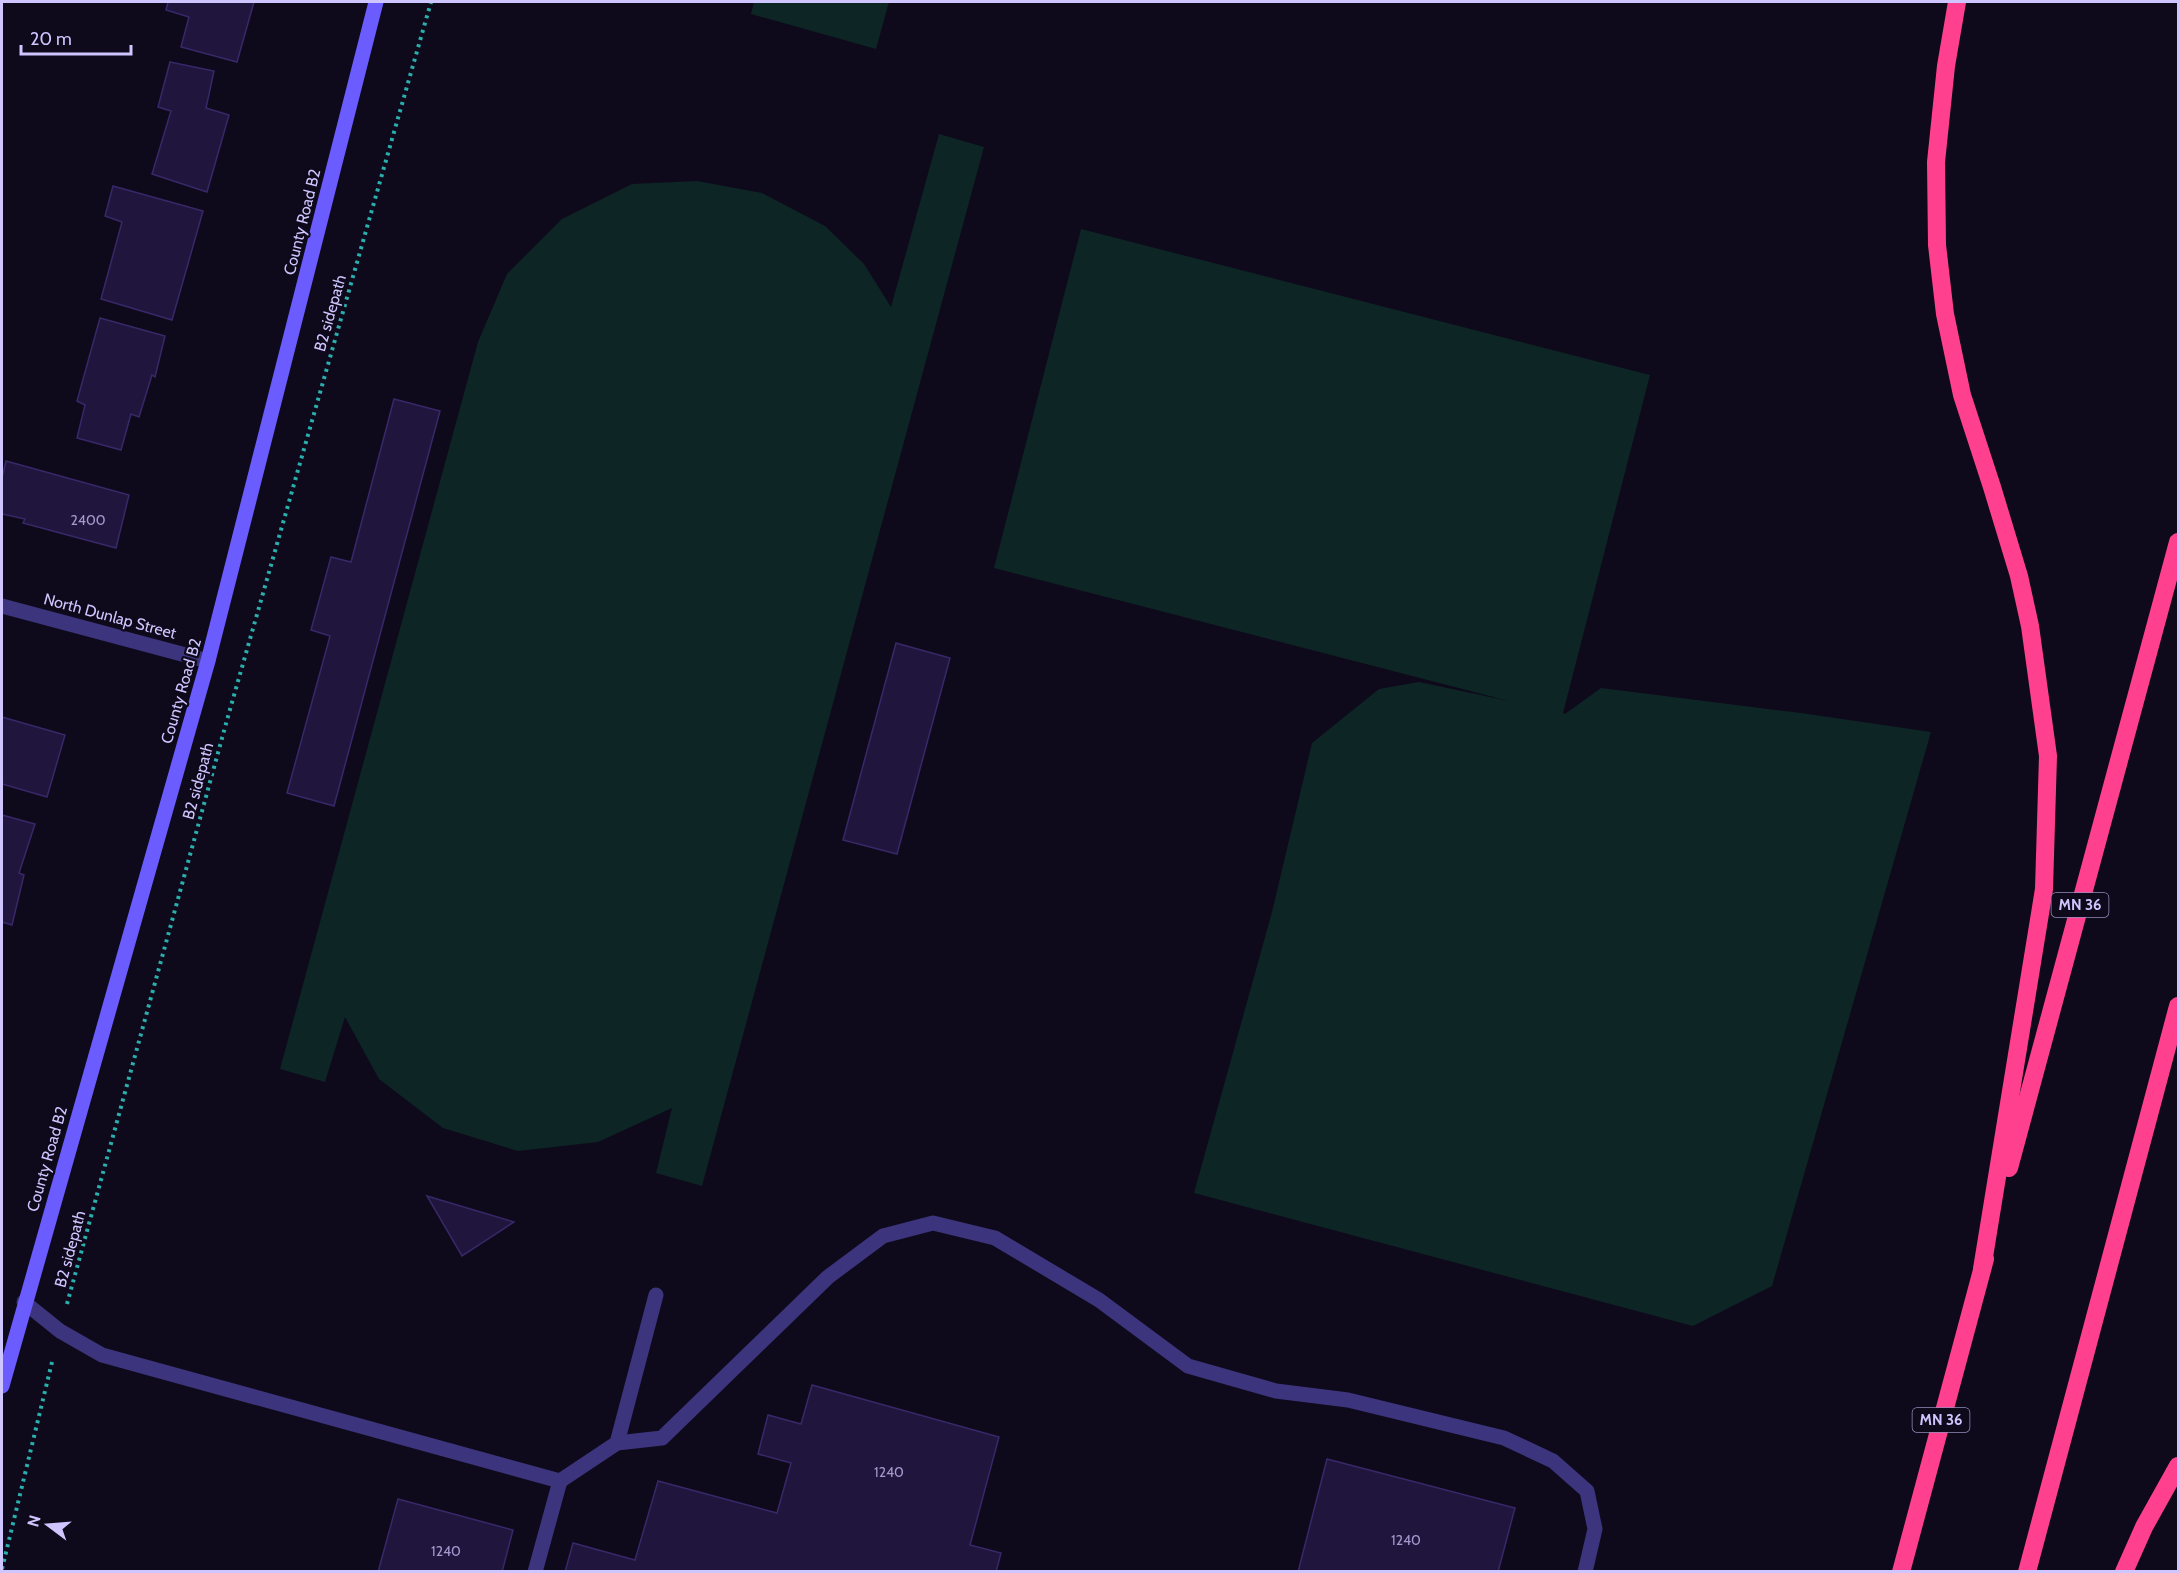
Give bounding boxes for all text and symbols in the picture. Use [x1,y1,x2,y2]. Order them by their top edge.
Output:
scale bar [21,18,130,56]
text: 20 m [30,28,72,50]
street label: County Road B2 [280,167,324,277]
street label: B2 sidepath [310,272,350,354]
house number: 2400 [71,511,106,529]
street label: North Dunlap Street [42,589,179,643]
street label: County Road B2 [157,636,205,746]
street label: B2 sidepath [179,740,217,822]
road number: MN 36 [2052,893,2108,917]
street label: County Road B2 [23,1104,71,1214]
street label: B2 sidepath [51,1208,89,1290]
road number: MN 36 [1912,1408,1970,1432]
house number: 1240 [874,1463,904,1481]
north arrow [18,1495,78,1555]
text: N [23,1513,45,1529]
house number: 1240 [1391,1531,1421,1549]
house number: 1240 [431,1542,461,1560]

